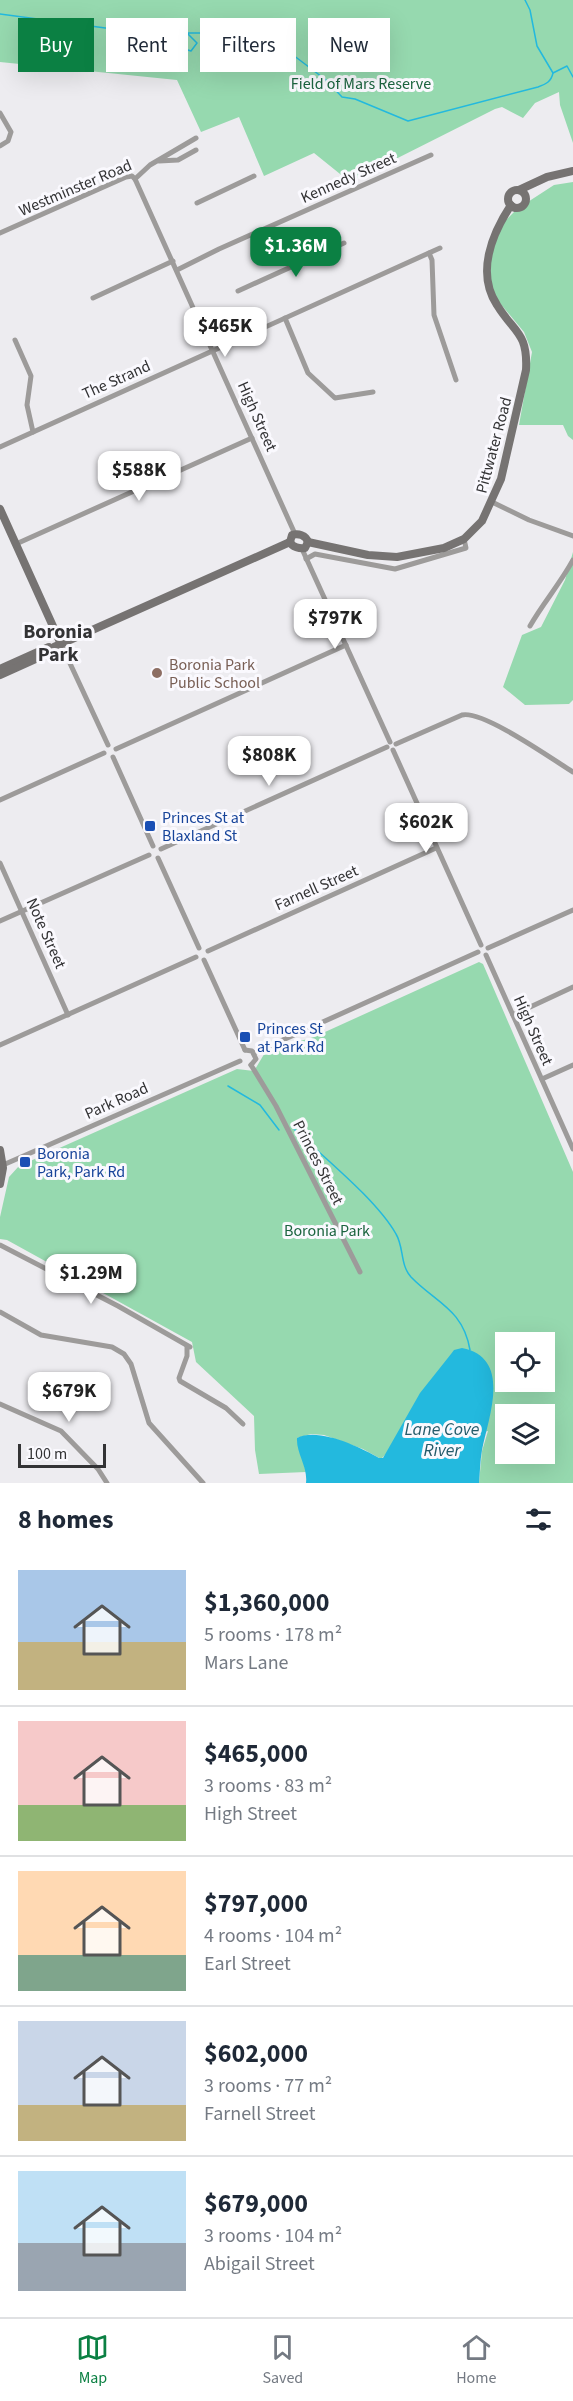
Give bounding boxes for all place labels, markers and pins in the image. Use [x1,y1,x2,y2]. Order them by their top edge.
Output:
pin: $1.36M [247,227,345,278]
pin: $465K [183,307,267,358]
pin: $588K [97,451,181,502]
pin: $797K [293,599,377,650]
place label: Boronia Park Public School [169,654,260,694]
marker: Boronia Park Public School [150,666,164,680]
pin: $808K [227,736,311,787]
pin: $602K [384,803,468,854]
place label: Princes St at Blaxland St [162,807,245,847]
marker: Princes St at Blaxland St [143,819,157,833]
place label: Princes St at Park Rd [257,1018,324,1058]
marker: Princes St at Park Rd [238,1030,252,1044]
place label: Boronia Park, Park Rd [37,1143,125,1183]
marker: Boronia Park, Park Rd [18,1155,32,1169]
pin: $1.29M [42,1254,140,1305]
pin: $679K [27,1372,111,1423]

